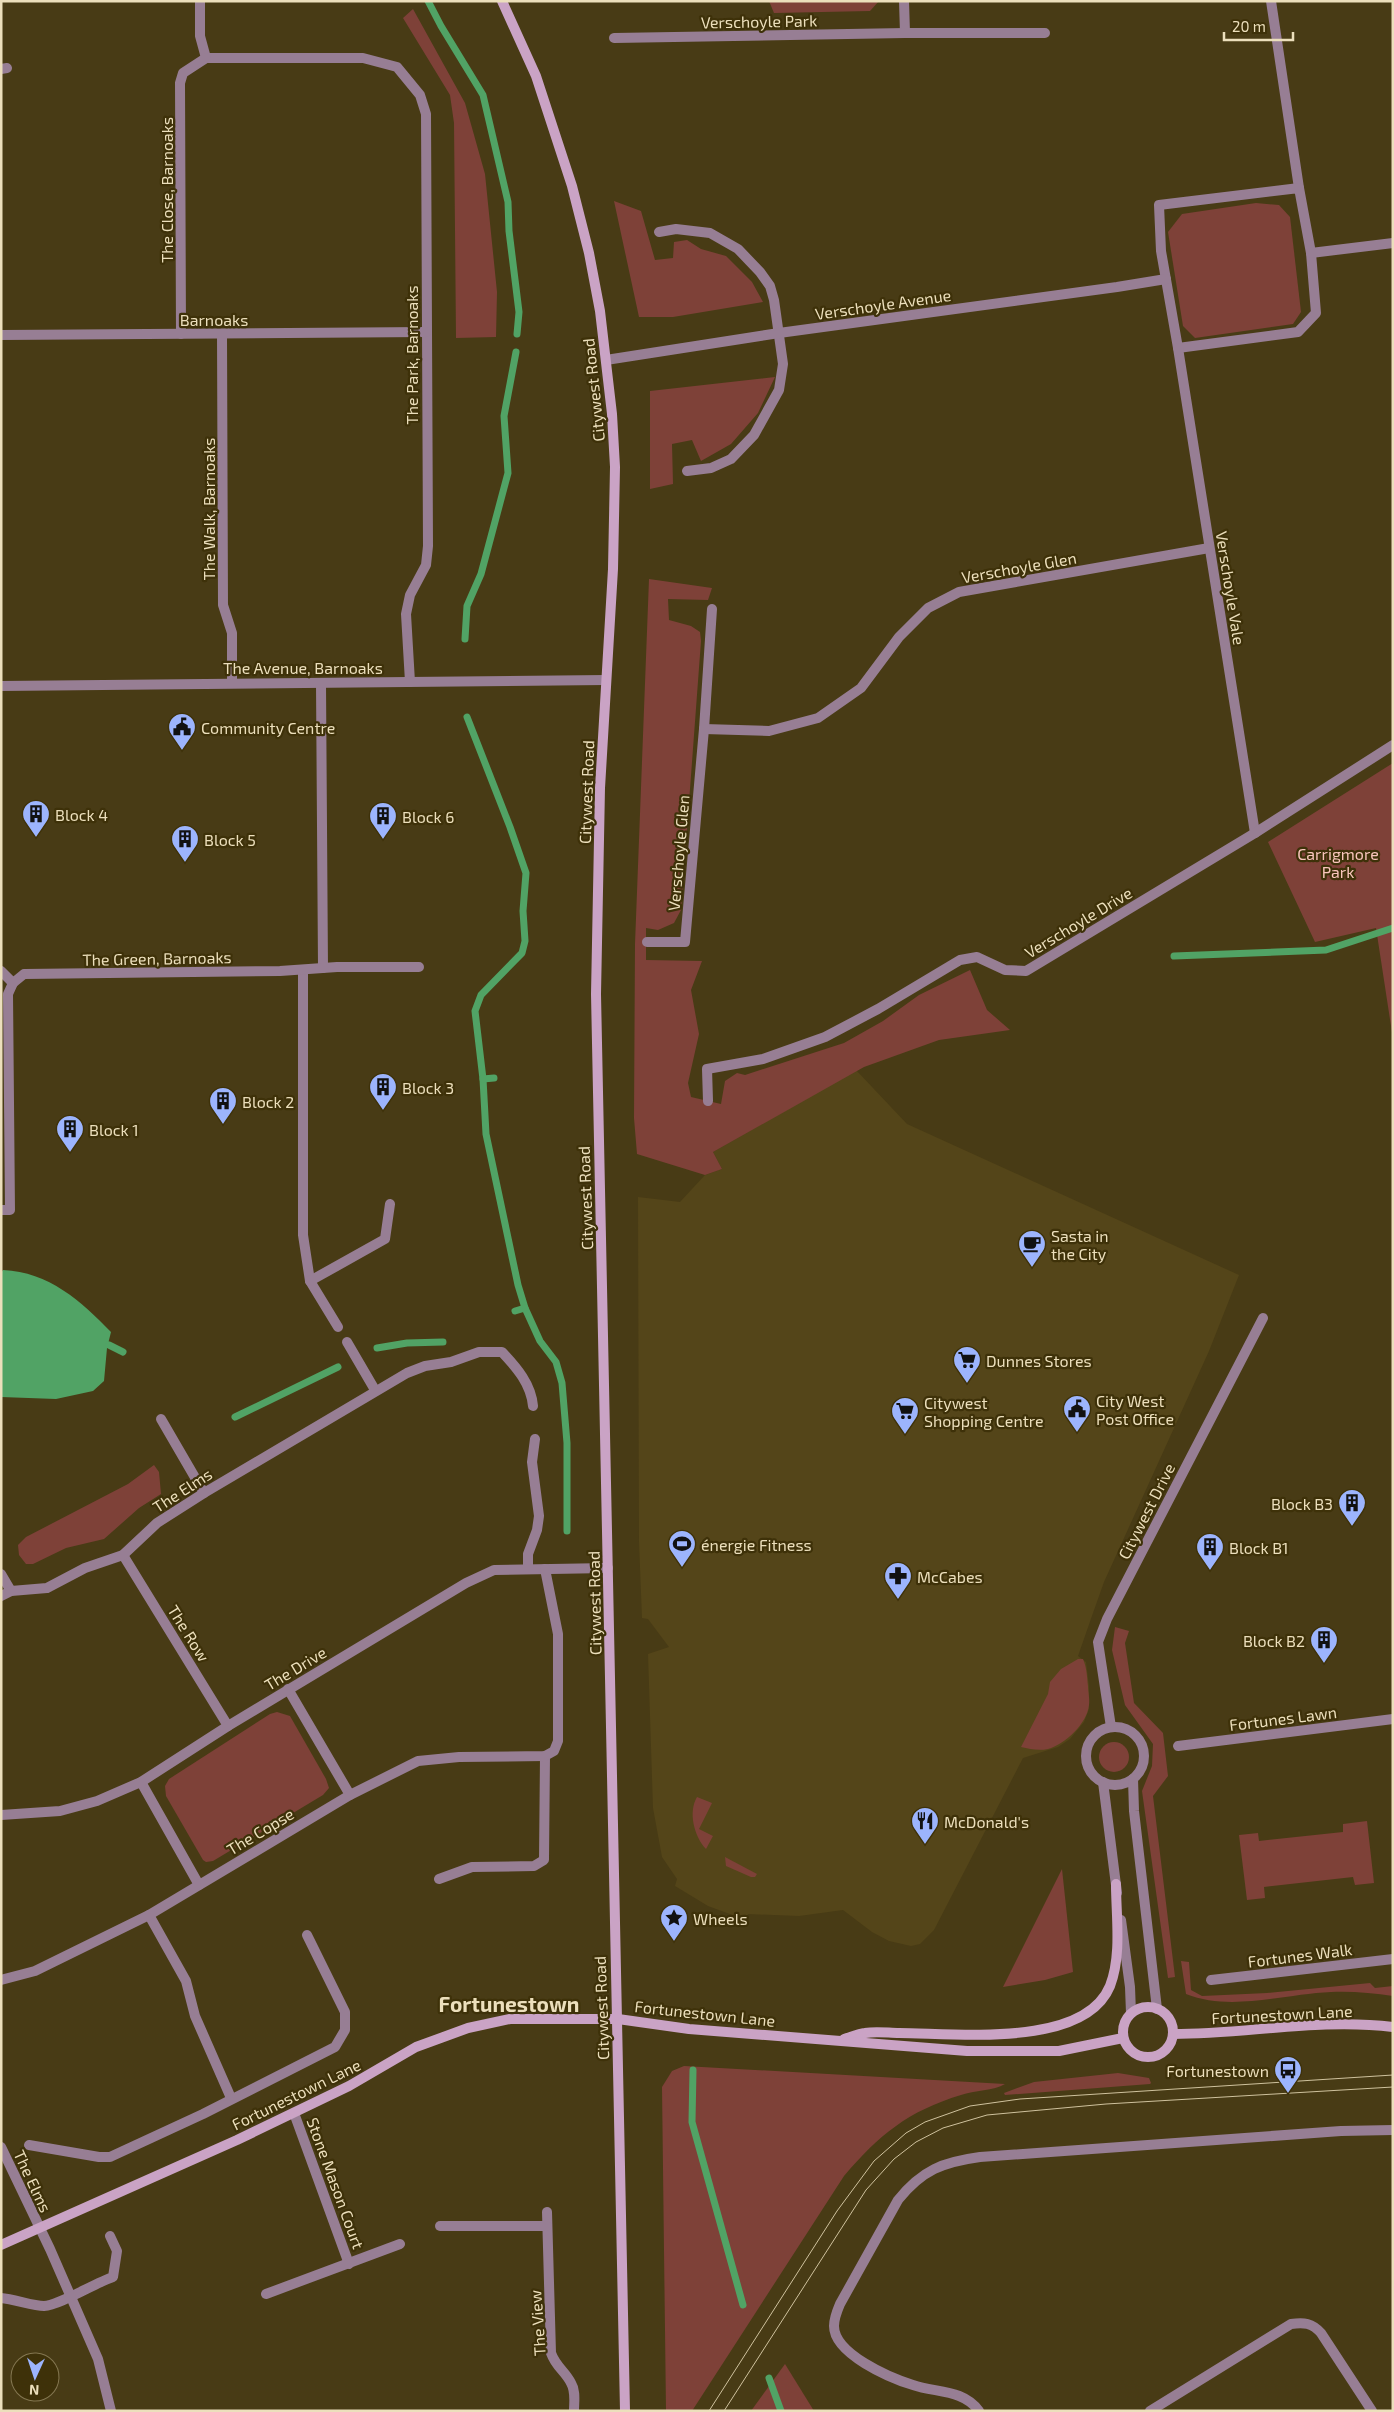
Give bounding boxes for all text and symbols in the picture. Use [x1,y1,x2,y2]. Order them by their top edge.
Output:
street label: Verschoyle Park [701,10,817,32]
scale bar [1224,10,1293,42]
text: 20 m [1232,17,1266,35]
street label: The Close, Barnoaks [157,117,176,263]
street label: The Park, Barnoaks [402,285,421,425]
street label: Verschoyle Avenue [814,285,952,323]
street label: Barnoaks [180,310,248,329]
street label: Citywest Road [578,337,608,443]
street label: The Walk, Barnoaks [199,438,218,580]
street label: Verschoyle Vale [1213,530,1249,646]
street label: Verschoyle Glen [960,548,1078,586]
street label: The Avenue, Barnoaks [223,658,383,677]
public building icon: Community Centre [167,712,197,751]
place label: Community Centre [201,718,335,737]
street label: Citywest Road [575,740,597,844]
street label: Verschoyle Glen [663,794,693,912]
building icon: Block 4 [21,799,51,838]
building icon: Block 6 [368,801,398,840]
place label: Block 4 [55,805,108,824]
place label: Block 6 [402,807,454,826]
building icon: Block 5 [170,824,200,863]
place label: Block 5 [204,830,256,849]
park label: Carrigmore Park [1297,844,1379,881]
street label: Verschoyle Drive [1021,883,1135,961]
street label: The Green, Barnoaks [82,947,232,969]
building icon: Block 3 [368,1072,398,1111]
place label: Block 3 [402,1078,454,1097]
building icon: Block 2 [208,1086,238,1125]
place label: Block 2 [242,1092,294,1111]
building icon: Block 1 [55,1114,85,1153]
place label: Block 1 [89,1120,139,1139]
street label: Citywest Road [574,1146,596,1250]
place label: Sasta in the City [1051,1226,1109,1263]
cafe icon: Sasta in the City [1017,1229,1047,1268]
supermarket icon: Dunnes Stores [952,1345,982,1384]
place label: Dunnes Stores [986,1351,1092,1370]
place label: City West Post Office [1096,1391,1174,1428]
place label: Citywest Shopping Centre [924,1393,1044,1430]
public building icon: City West Post Office [1062,1394,1092,1433]
supermarket icon: Citywest Shopping Centre [890,1396,920,1435]
street label: Citywest Drive [1114,1460,1178,1562]
street label: The Elms [149,1464,215,1516]
building icon: Block B3 [1337,1488,1367,1527]
place label: Block B3 [1271,1494,1333,1513]
sports icon: énergie Fitness [667,1529,697,1568]
building icon: Block B1 [1195,1532,1225,1571]
place label: énergie Fitness [701,1535,812,1554]
place label: Block B1 [1229,1538,1288,1557]
street label: Citywest Road [584,1551,604,1655]
pharmacy icon: McCabes [883,1561,913,1600]
place label: McCabes [917,1567,983,1586]
street label: The Row [164,1601,214,1665]
building icon: Block B2 [1309,1625,1339,1664]
place label: Block B2 [1243,1631,1305,1650]
street label: The Drive [261,1642,329,1694]
street label: Fortunes Lawn [1228,1702,1338,1734]
street label: The Copse [223,1804,297,1858]
restaurant icon: McDonald's [910,1806,940,1845]
place label: McDonald's [944,1812,1029,1831]
place icon: Wheels [659,1903,689,1942]
place label: Wheels [693,1909,748,1928]
street label: Fortunes Walk [1247,1939,1353,1971]
street label: Citywest Road [590,1956,612,2060]
district label: Fortunestown [439,1991,579,2016]
street label: Fortunestown Lane [634,1996,776,2030]
street label: Fortunestown Lane [1211,2001,1353,2027]
street label: Fortunestown Lane [228,2055,364,2133]
bus stop icon: Fortunestown [1273,2055,1303,2094]
place label: Fortunestown [1166,2061,1269,2080]
street label: Stone Mason Court [303,2115,369,2251]
street label: The Elms [10,2147,56,2215]
street label: The View [525,2289,549,2357]
north arrow [10,2352,60,2402]
text: N [29,2382,40,2399]

